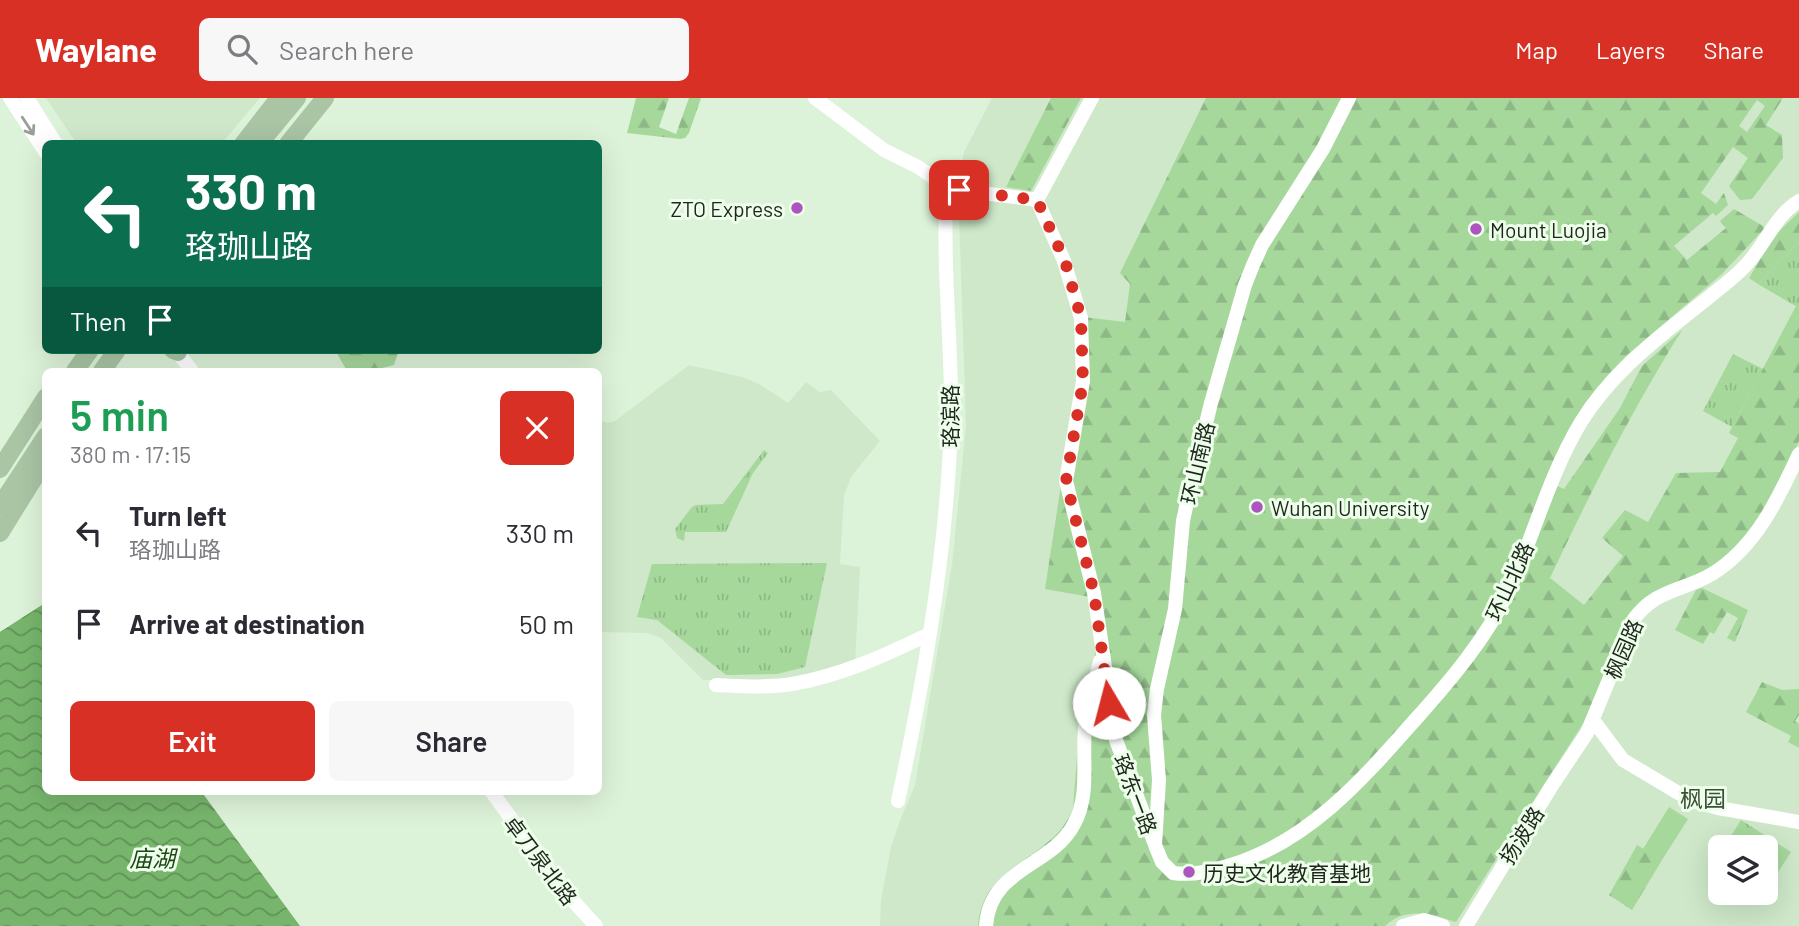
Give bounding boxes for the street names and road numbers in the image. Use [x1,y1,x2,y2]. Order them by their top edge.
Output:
street label: 珞滨路 [937,385,962,448]
street label: 环山南路 [1175,419,1219,507]
street label: 环山北路 [1480,538,1538,624]
street label: 枫园路 [1599,615,1647,683]
street label: 珞东一路 [1109,750,1163,838]
street label: 扬波路 [1494,802,1548,868]
street label: 卓刀泉北路 [499,811,583,909]

